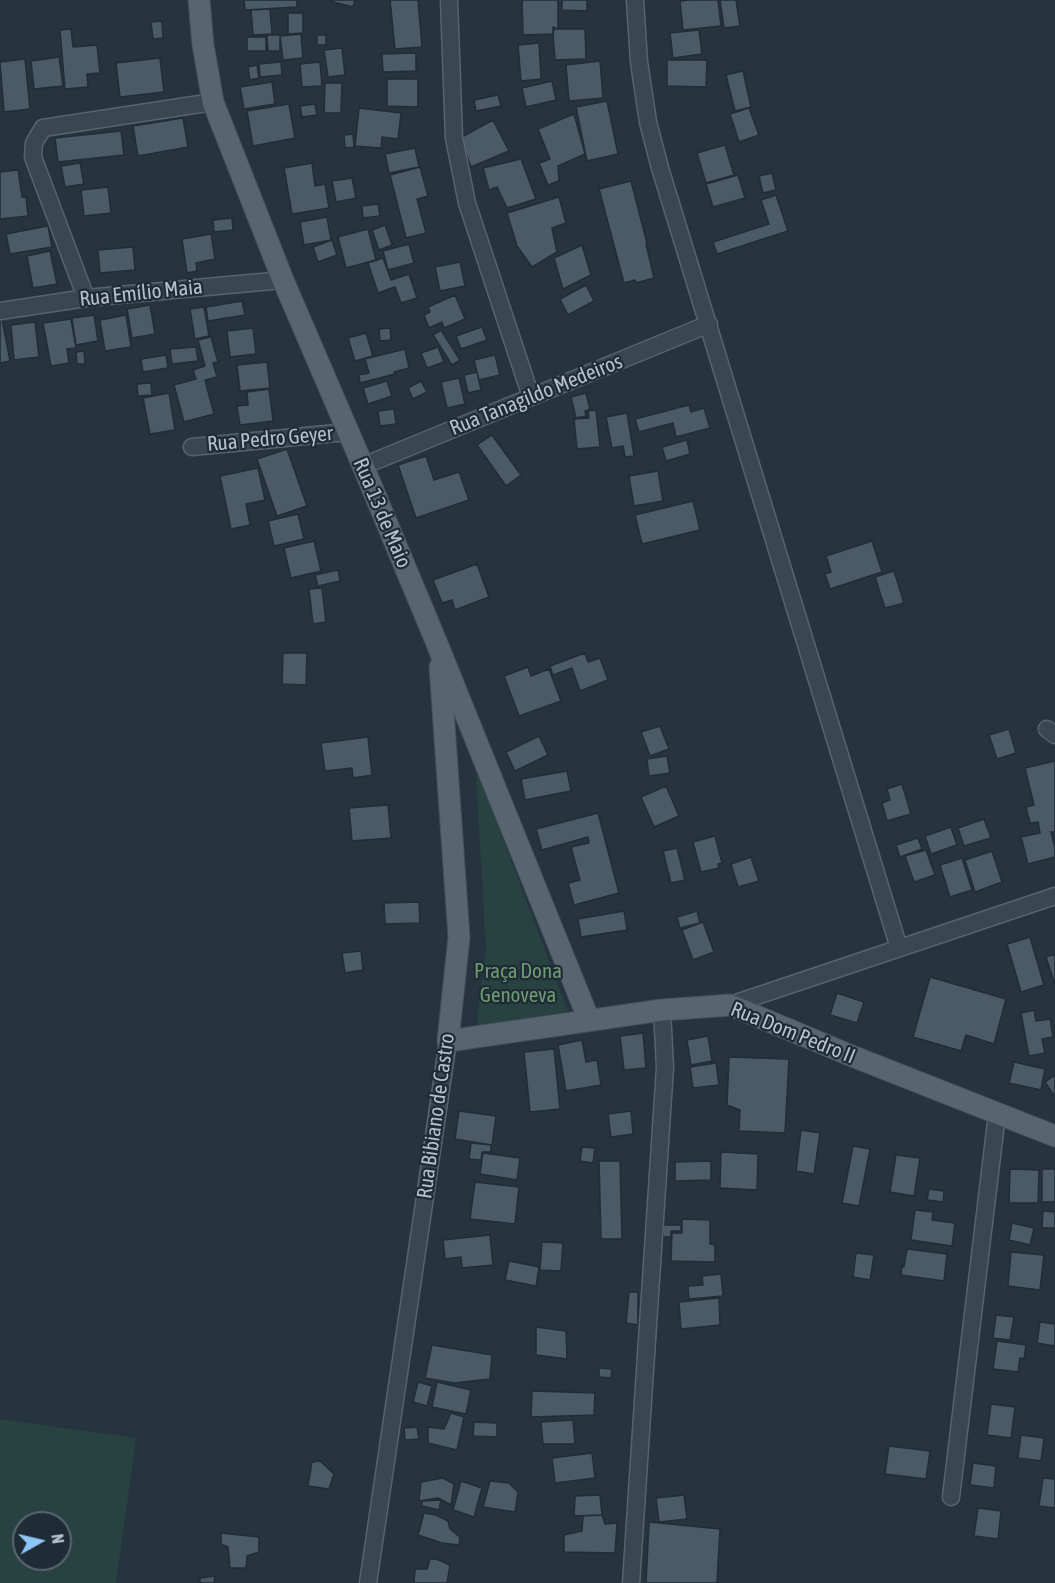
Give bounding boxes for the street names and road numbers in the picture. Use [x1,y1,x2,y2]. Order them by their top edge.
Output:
street label: Rua Emílio Maia [78,274,204,312]
street label: Rua Tanagildo Medeiros [446,349,626,441]
street label: Rua Pedro Geyer [206,421,334,457]
street label: Rua 13 de Maio [348,454,416,572]
street label: Rua Dom Pedro II [727,997,859,1069]
street label: Rua Bibiano de Castro [412,1032,460,1200]

